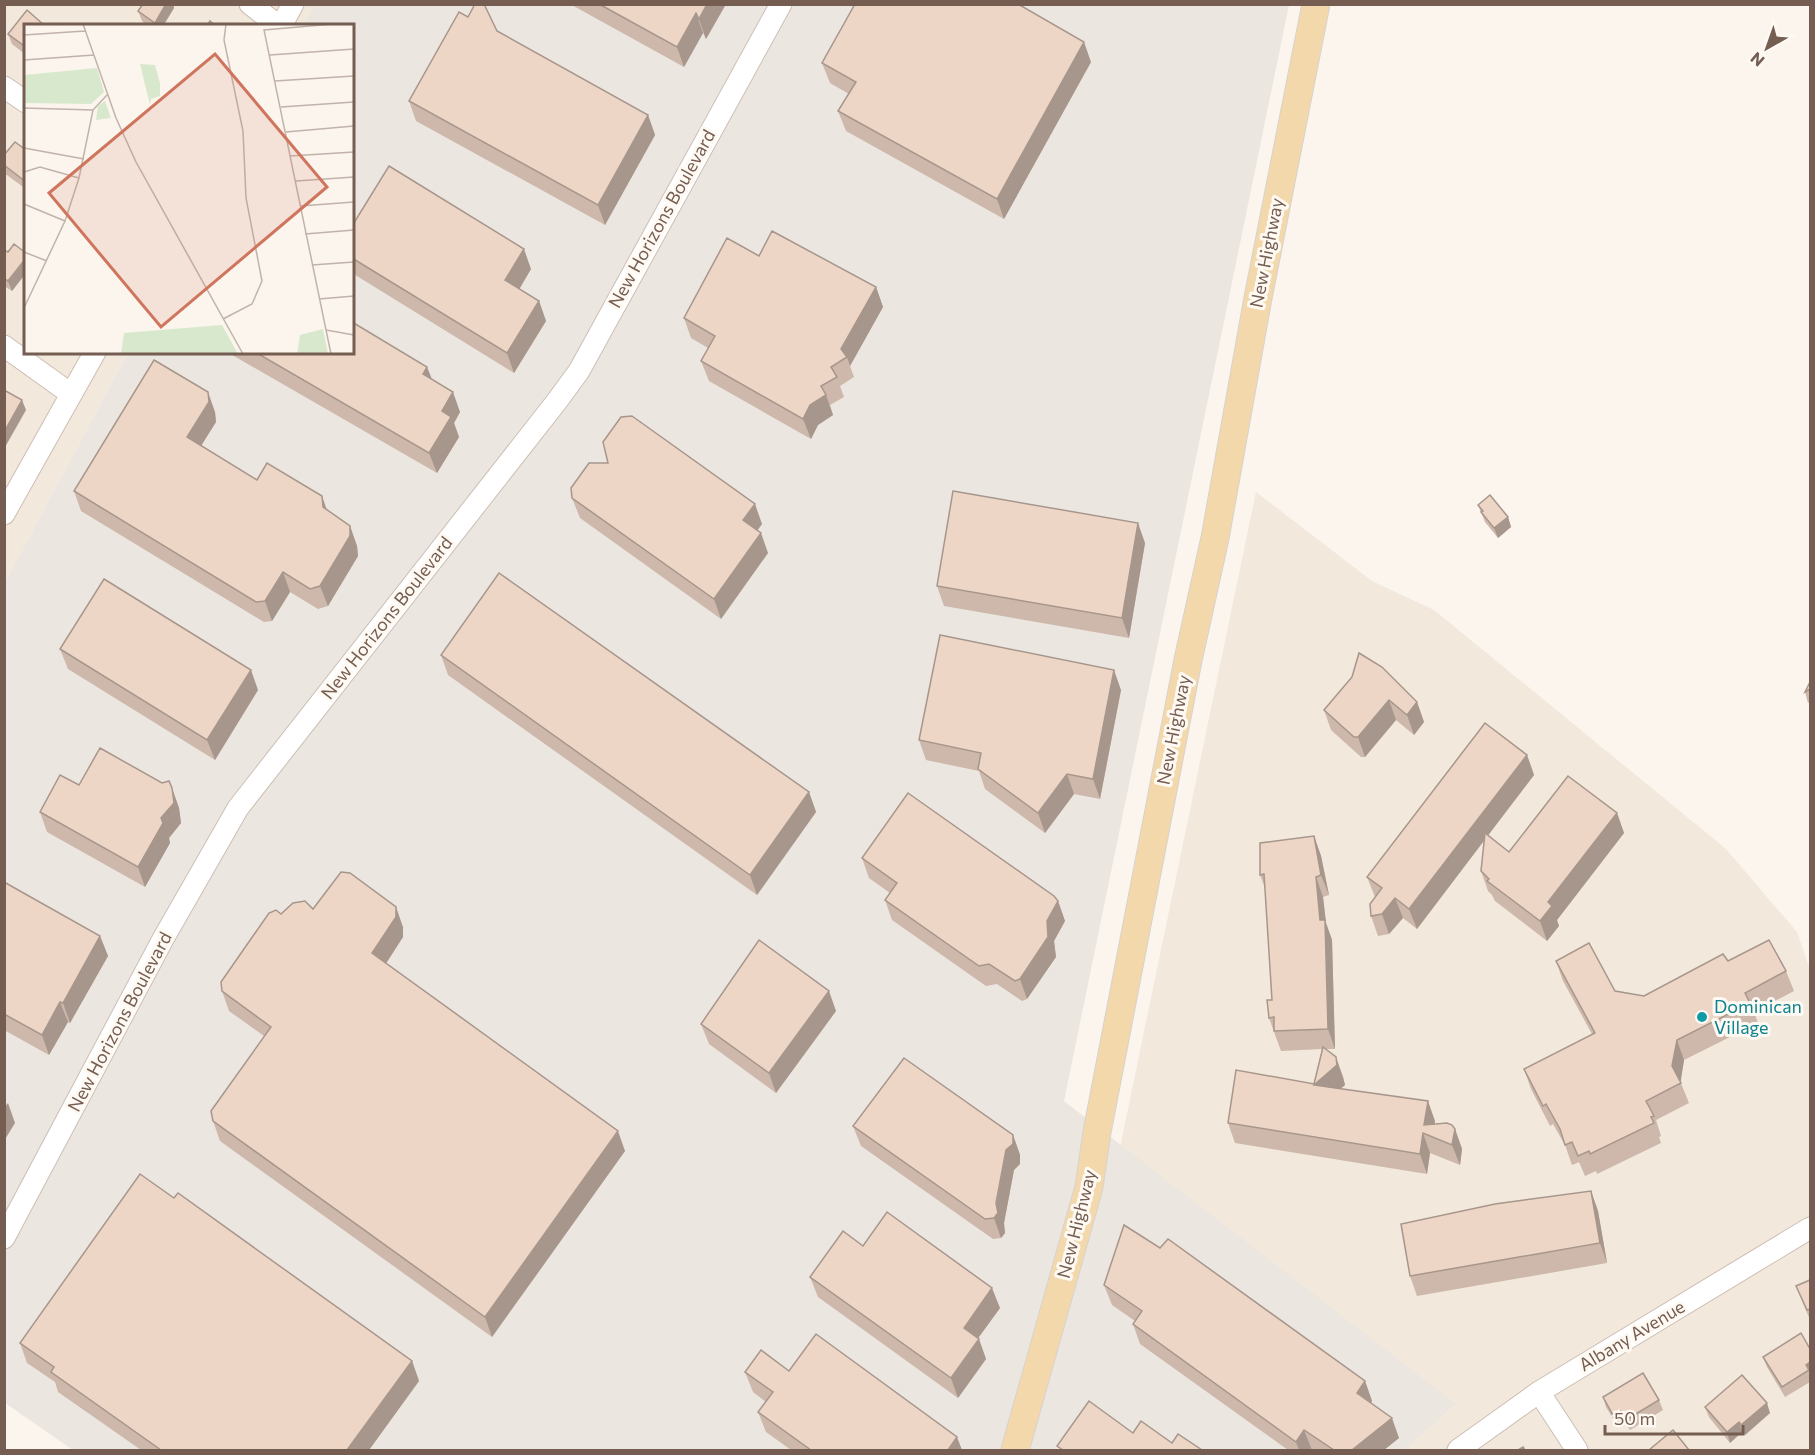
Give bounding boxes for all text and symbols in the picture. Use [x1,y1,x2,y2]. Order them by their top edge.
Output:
north arrow [1737,18,1797,78]
inset map [24,24,354,354]
text: N [1746,49,1768,71]
street label: New Horizons Boulevard [603,126,719,311]
street label: New Highway [1245,196,1287,310]
street label: New Horizons Boulevard [316,532,457,703]
street label: New Highway [1152,673,1194,787]
street label: New Horizons Boulevard [62,928,176,1115]
place label: Dominican Village [1714,995,1802,1038]
marker: Dominican Village [1695,1010,1709,1024]
street label: New Highway [1052,1167,1100,1280]
street label: Albany Avenue [1574,1295,1689,1375]
scale bar [1605,1398,1743,1436]
text: 50 m [1614,1407,1655,1429]

